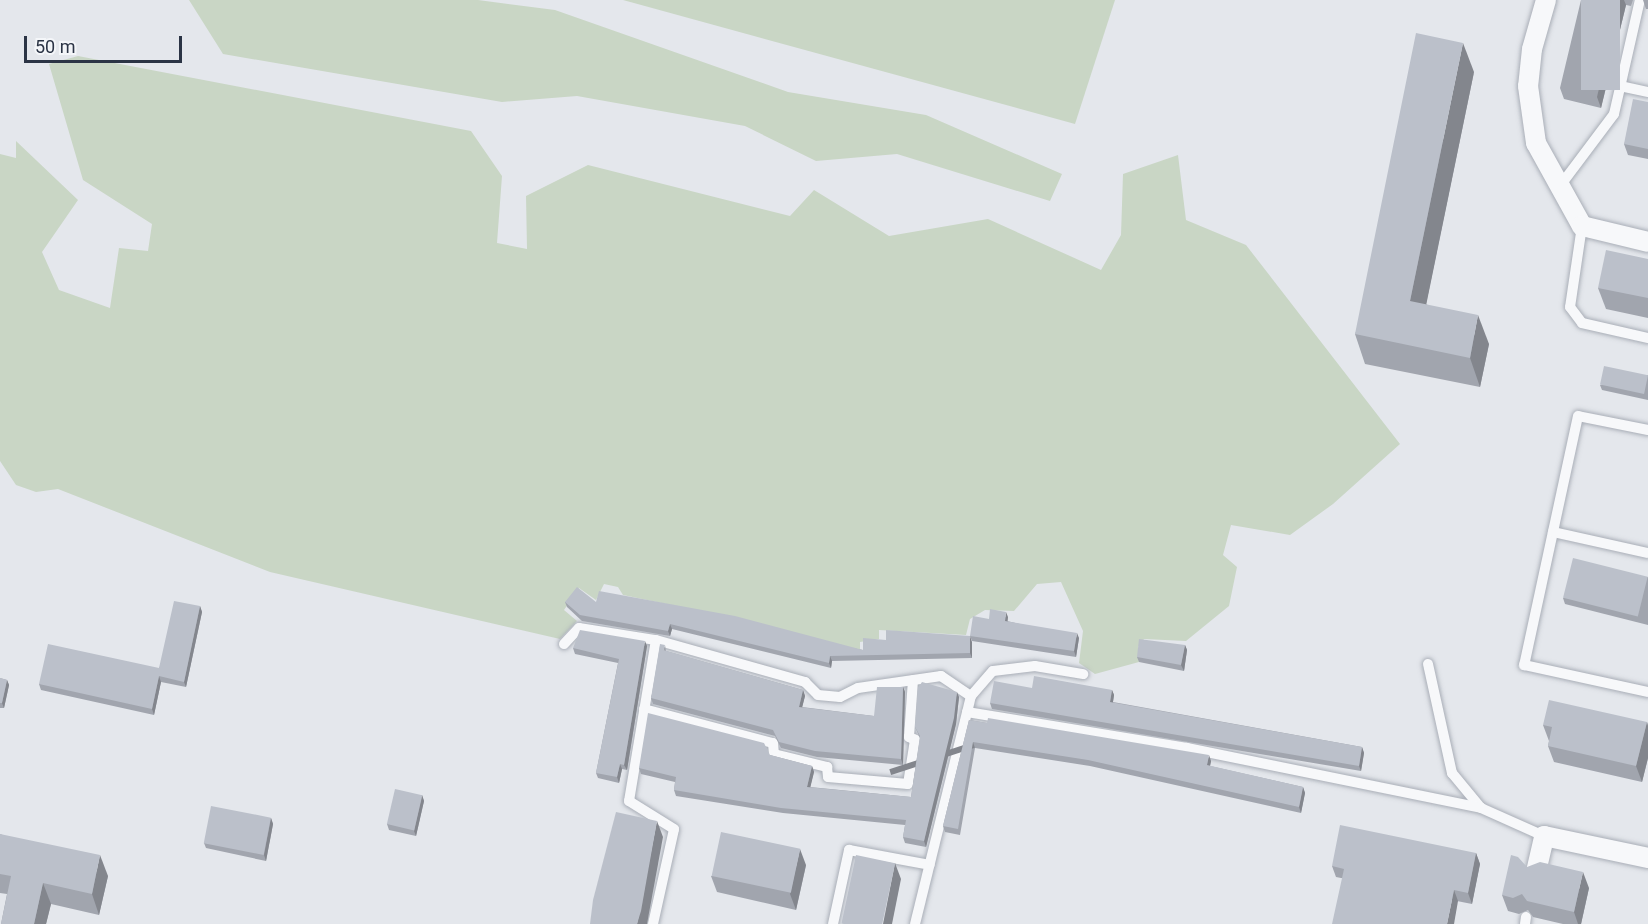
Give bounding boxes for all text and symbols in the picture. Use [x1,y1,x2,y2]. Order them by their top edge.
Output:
scale bar [27,24,184,62]
text: 50 m [35,36,75,57]

